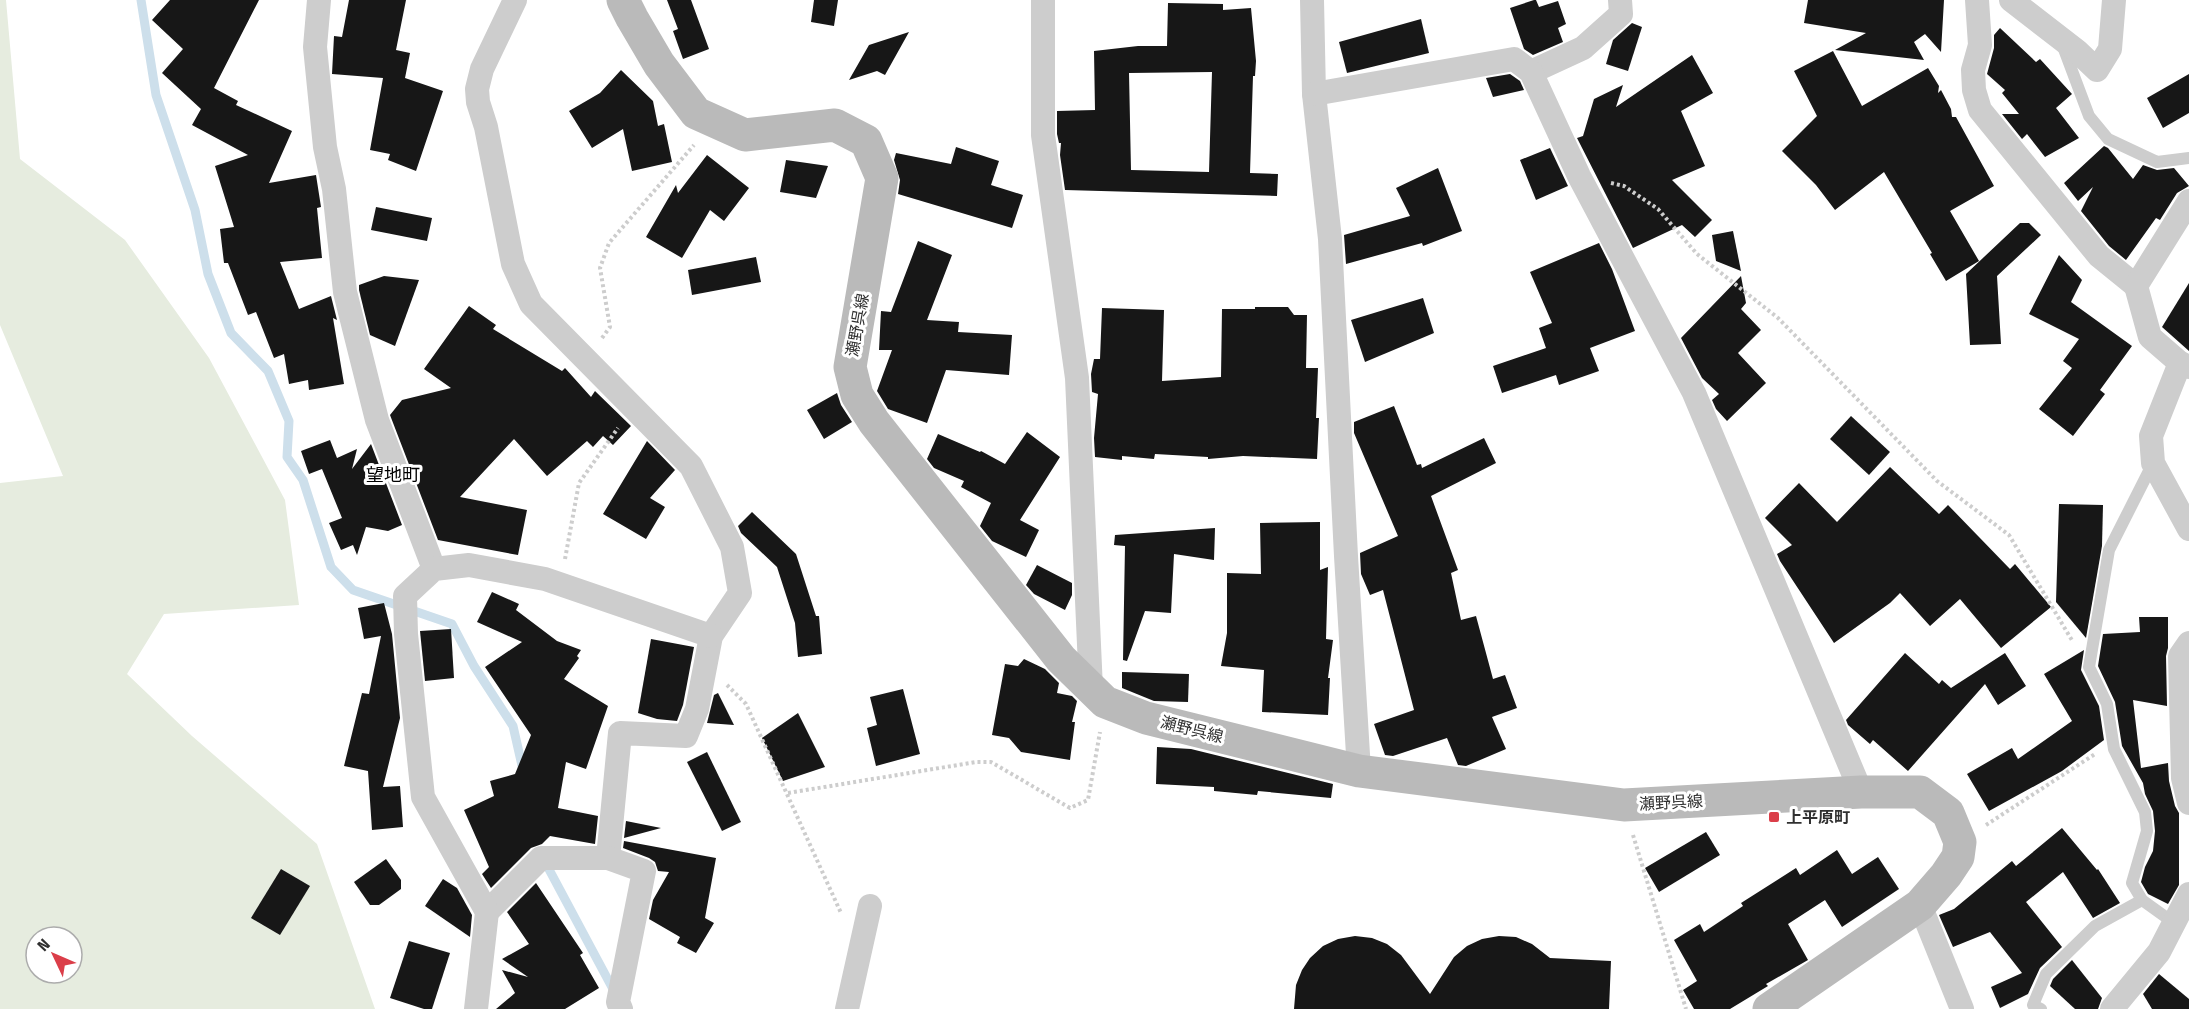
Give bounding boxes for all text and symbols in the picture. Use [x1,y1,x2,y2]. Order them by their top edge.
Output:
street label: 瀬野呉線 [843,292,872,358]
district label: 望地町 [366,464,420,486]
street label: 瀬野呉線 [1159,713,1225,746]
street label: 瀬野呉線 [1639,791,1703,814]
place label: 上平原町 [1786,808,1850,827]
marker: 上平原町 [1767,810,1781,824]
north arrow [24,925,84,985]
text: N [33,935,54,955]

